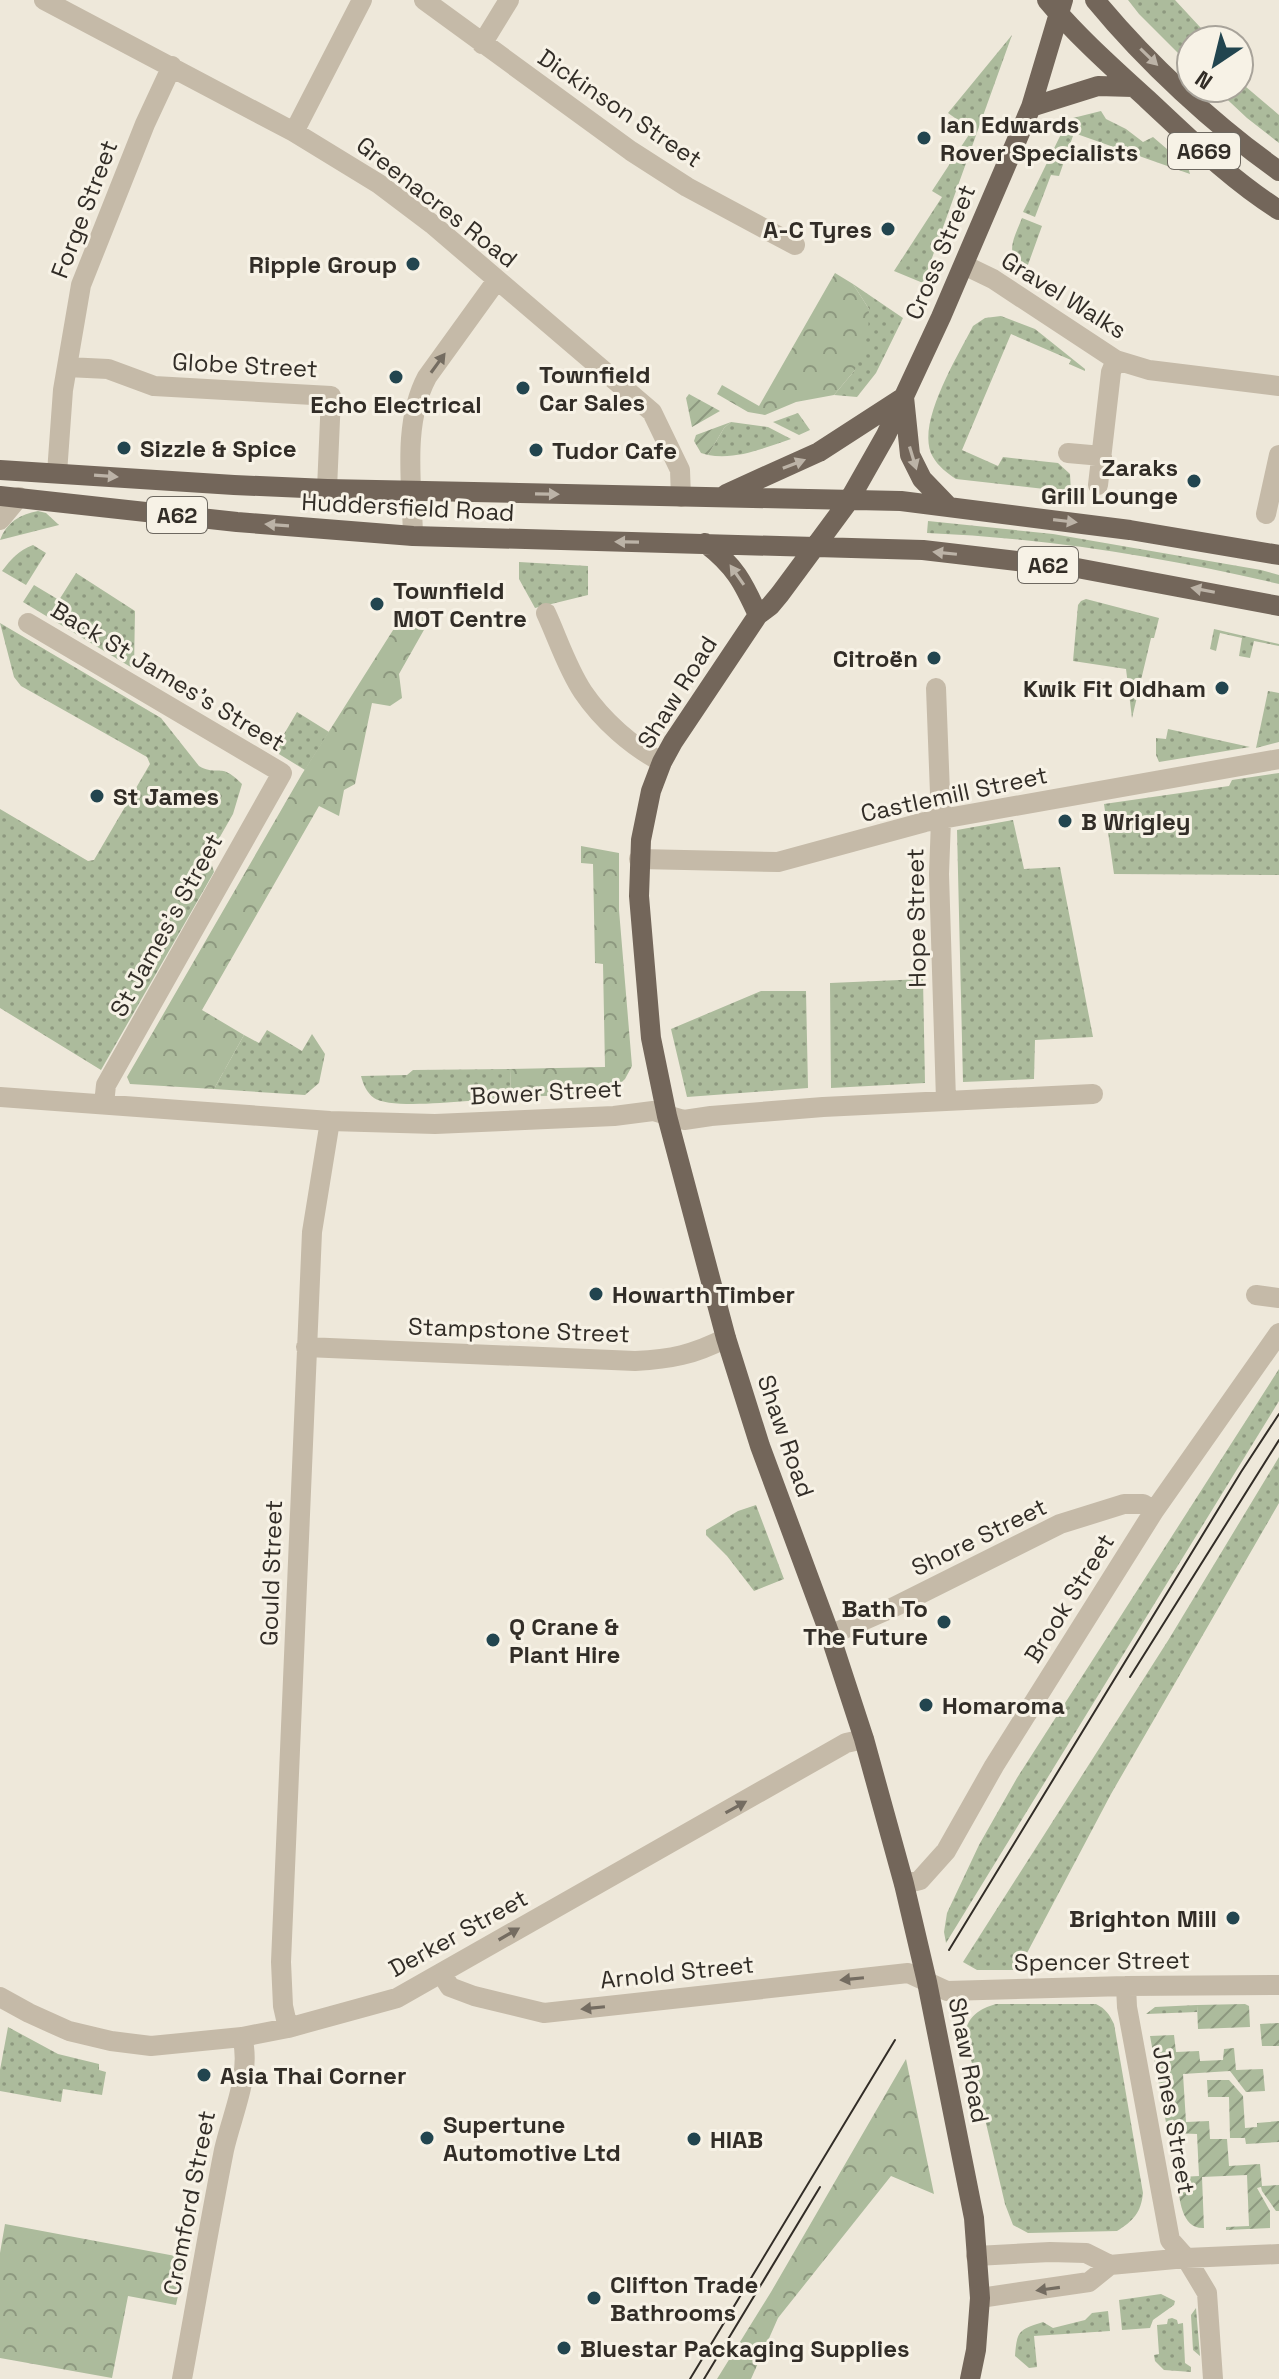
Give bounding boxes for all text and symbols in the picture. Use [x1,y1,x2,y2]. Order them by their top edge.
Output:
north arrow [1175,24,1255,104]
street label: Dickinson Street [532,42,708,174]
one-way arrow [1139,47,1158,66]
text: N [1189,65,1218,96]
place label: Ian Edwards Rover Specialists [940,109,1138,168]
street label: Greenacres Road [350,129,524,275]
marker: Ian Edwards Rover Specialists [915,129,933,147]
road number: A669 [1168,133,1240,169]
street label: Forge Street [43,136,125,282]
street label: Cross Street [898,180,982,324]
place label: A-C Tyres [763,214,872,245]
marker: A-C Tyres [879,220,897,238]
street label: Gravel Walks [996,244,1132,346]
place label: Ripple Group [249,249,397,280]
marker: Ripple Group [404,255,422,273]
street label: Globe Street [171,346,319,384]
one-way arrow [429,352,445,373]
place label: Townfield Car Sales [539,359,650,418]
marker: Echo Electrical [387,368,405,386]
marker: Townfield Car Sales [514,379,532,397]
place label: Echo Electrical [310,389,482,420]
place label: Sizzle & Spice [140,433,297,464]
place label: Tudor Cafe [552,435,677,466]
marker: Sizzle & Spice [115,439,133,457]
marker: Tudor Cafe [527,441,545,459]
one-way arrow [907,446,920,470]
place label: Zaraks Grill Lounge [1041,452,1178,511]
one-way arrow [782,457,806,470]
one-way arrow [94,470,119,483]
marker: Zaraks Grill Lounge [1185,472,1203,490]
street label: Huddersfield Road [301,486,515,528]
one-way arrow [535,487,560,500]
road number: A62 [147,497,207,533]
one-way arrow [1053,515,1078,528]
one-way arrow [264,518,289,531]
one-way arrow [614,536,639,548]
one-way arrow [933,546,958,559]
road number: A62 [1018,547,1078,583]
one-way arrow [730,564,745,585]
place label: Townfield MOT Centre [393,575,527,634]
one-way arrow [1190,584,1215,596]
street label: Back St James's Street [45,594,291,758]
marker: Townfield MOT Centre [368,595,386,613]
street label: Shaw Road [630,630,724,754]
place label: Citroën [833,643,918,674]
marker: Citroën [925,649,943,667]
place label: Kwik Fit Oldham [1023,673,1206,704]
marker: Kwik Fit Oldham [1213,679,1231,697]
street label: Castlemill Street [858,759,1050,829]
place label: St James [113,781,219,812]
marker: St James [88,787,106,805]
place label: B Wrigley [1081,806,1191,837]
marker: B Wrigley [1056,812,1074,830]
street label: St James's Street [103,828,229,1022]
street label: Hope Street [899,848,933,988]
street label: Bower Street [469,1073,623,1111]
place label: Howarth Timber [612,1279,795,1310]
marker: Howarth Timber [587,1285,605,1303]
street label: Stampstone Street [408,1311,630,1349]
street label: Shaw Road [751,1371,821,1501]
street label: Shore Street [906,1491,1052,1583]
street label: Gould Street [253,1499,289,1647]
street label: Brook Street [1017,1528,1121,1668]
place label: Bath To The Future [803,1593,928,1652]
place label: Q Crane & Plant Hire [509,1611,620,1670]
marker: Bath To The Future [935,1613,953,1631]
marker: Q Crane & Plant Hire [484,1631,502,1649]
place label: Homaroma [942,1690,1065,1721]
marker: Homaroma [917,1696,935,1714]
one-way arrow [725,1800,747,1814]
street label: Derker Street [383,1882,533,1984]
place label: Brighton Mill [1069,1903,1217,1934]
marker: Brighton Mill [1224,1909,1242,1927]
one-way arrow [498,1927,520,1941]
street label: Spencer Street [1014,1944,1190,1978]
street label: Arnold Street [599,1949,755,1995]
one-way arrow [839,1972,864,1985]
street label: Shaw Road [942,1995,996,2125]
one-way arrow [580,2001,605,2014]
street label: Jones Street [1146,2044,1202,2196]
place label: Asia Thai Corner [220,2060,406,2091]
marker: Asia Thai Corner [195,2066,213,2084]
street label: Cromford Street [156,2108,222,2298]
place label: Supertune Automotive Ltd [443,2109,621,2168]
place label: HIAB [710,2124,763,2155]
marker: Supertune Automotive Ltd [418,2129,436,2147]
marker: HIAB [685,2130,703,2148]
place label: Clifton Trade Bathrooms [610,2269,758,2328]
one-way arrow [1036,2283,1061,2296]
marker: Clifton Trade Bathrooms [585,2289,603,2307]
place label: Bluestar Packaging Supplies [580,2333,910,2364]
marker: Bluestar Packaging Supplies [555,2339,573,2357]

